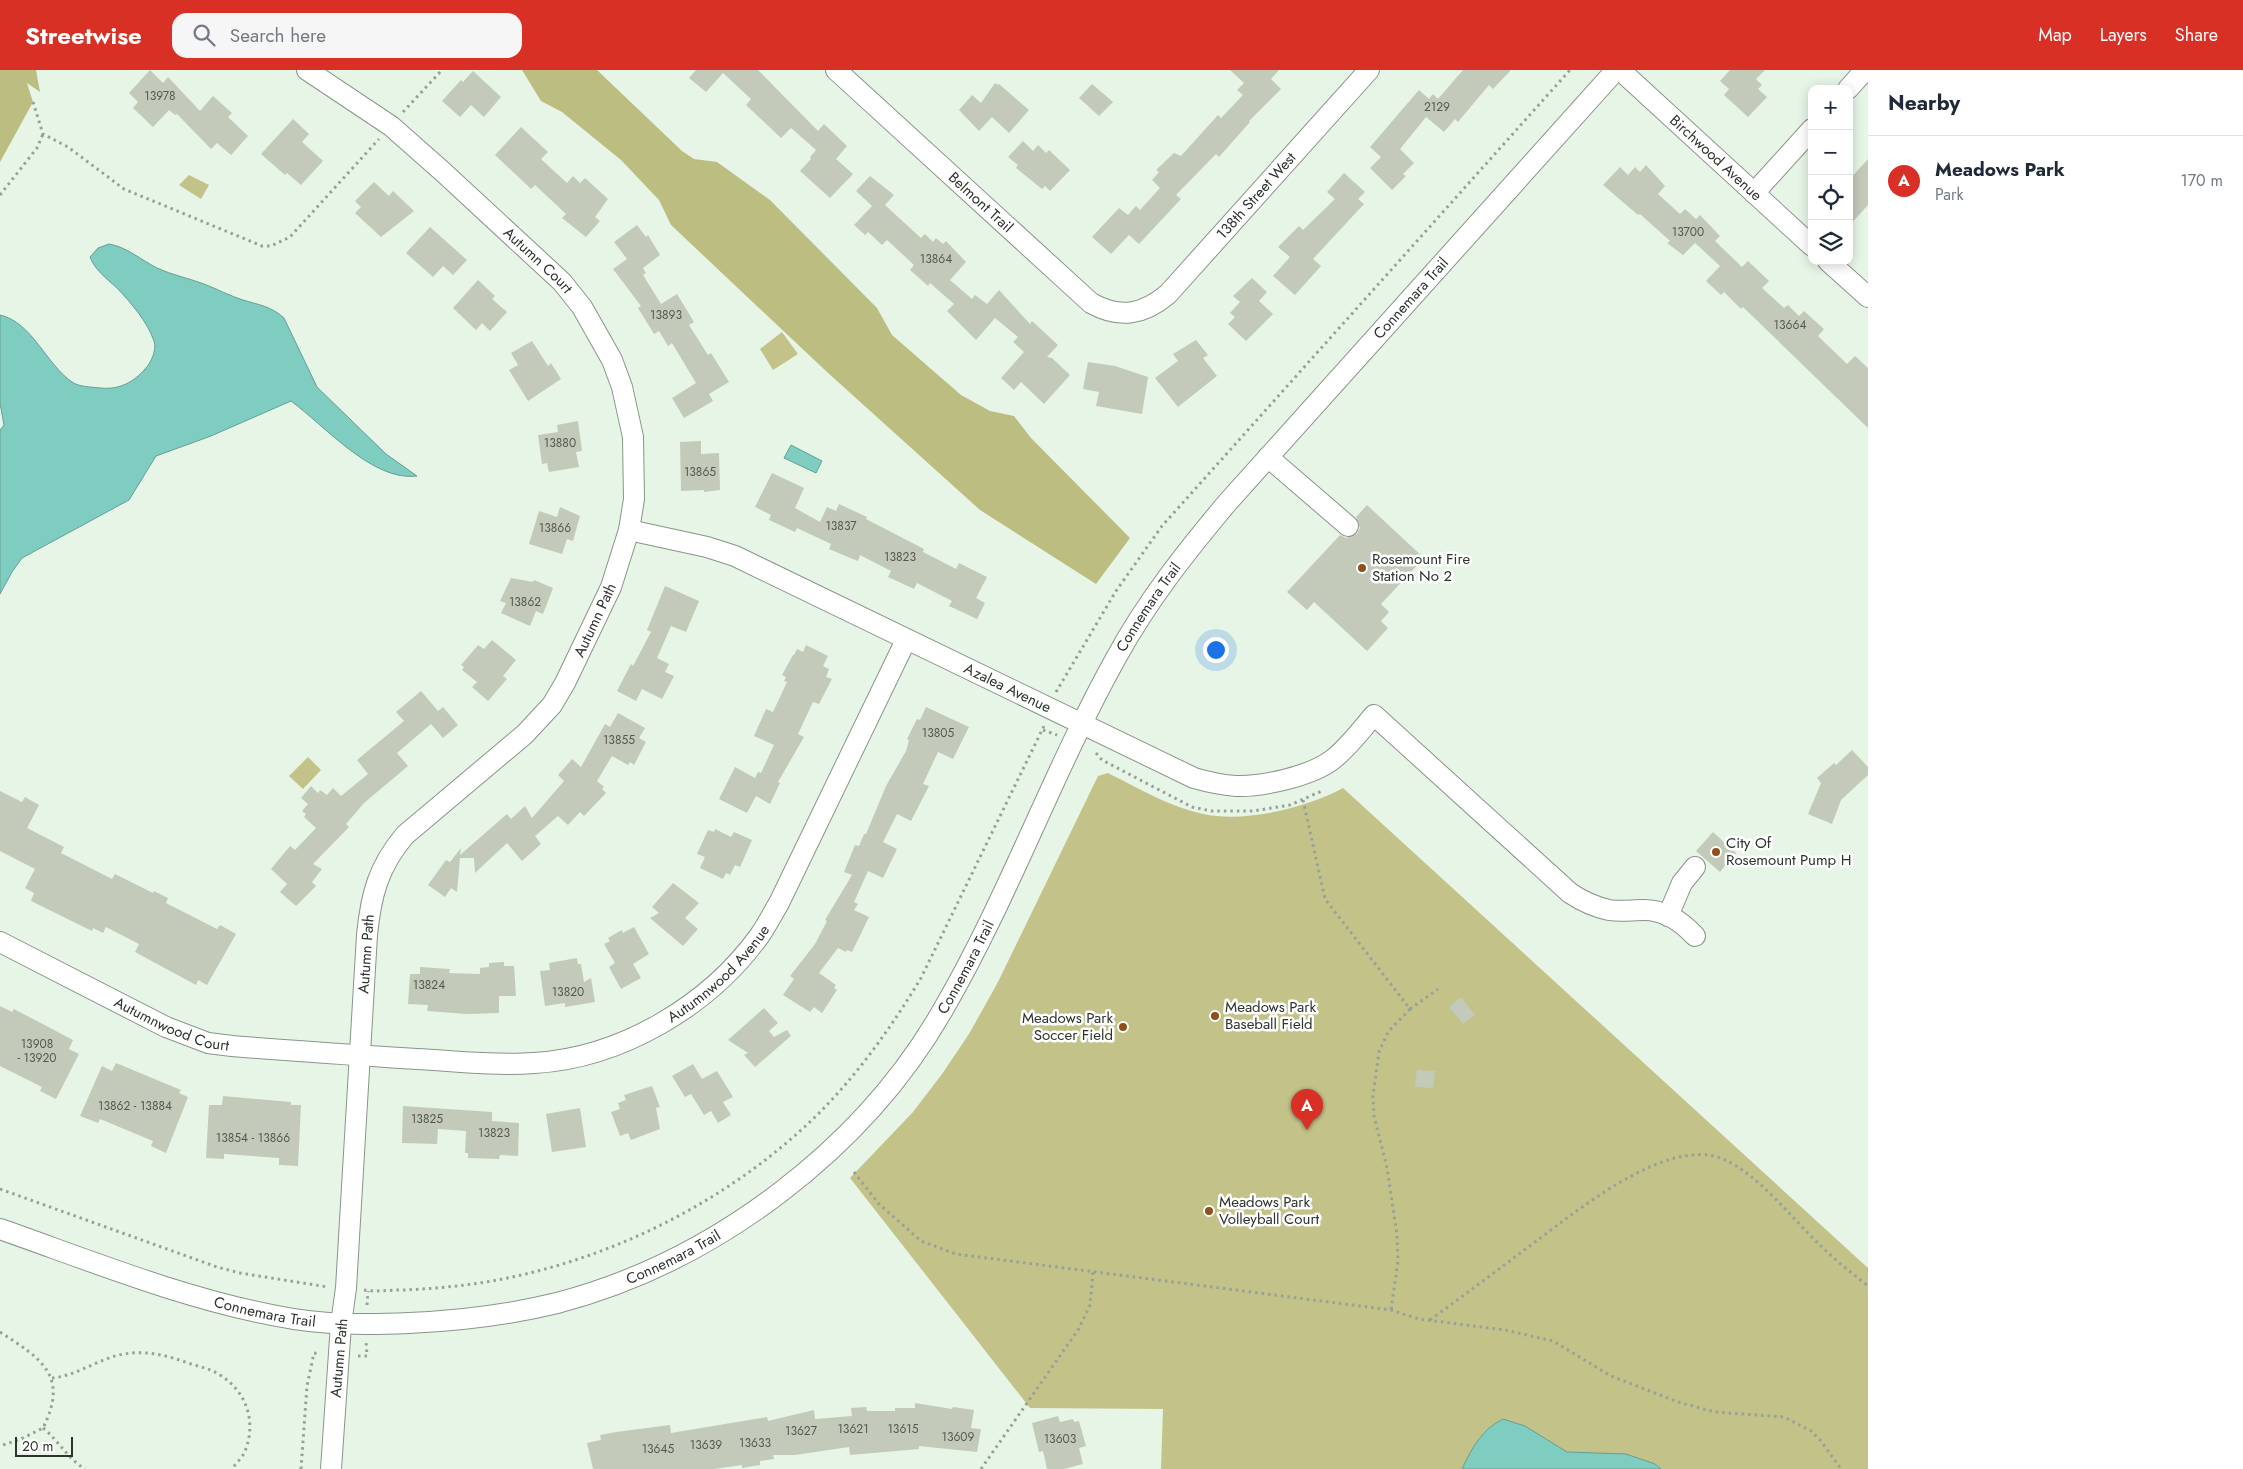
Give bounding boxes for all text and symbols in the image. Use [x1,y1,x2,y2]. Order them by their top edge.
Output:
search box [172,13,522,58]
text: Streetwise [25,18,142,53]
icon: search [190,21,218,49]
text: Search here [230,22,326,49]
text: Map [2038,22,2072,48]
text: Layers [2100,22,2147,48]
text: Share [2175,22,2218,48]
map controls [1808,85,1853,265]
button: + [1808,85,1853,130]
house number: 13978 [144,87,176,105]
text: Nearby [1888,88,1960,118]
house number: 2129 [1424,98,1450,116]
street label: Birchwood Avenue [1665,110,1767,206]
button: − [1808,130,1853,175]
street label: 138th Street West [1211,147,1302,244]
text: Meadows Park [1935,156,2065,183]
street label: Belmont Trail [943,167,1018,238]
text: A [1898,169,1910,192]
text: 170 m [2181,169,2223,192]
button: locate [1808,175,1853,220]
text: Park [1935,183,1964,206]
button: layers [1808,220,1853,265]
street label: Autumn Court [498,222,578,298]
house number: 13700 [1672,223,1704,241]
house number: 13864 [920,250,952,268]
street label: Connemara Trail [1368,252,1454,344]
house number: 13893 [650,306,682,324]
house number: 13664 [1774,316,1806,334]
house number: 13880 [544,434,576,452]
house number: 13865 [684,463,716,481]
house number: 13837 [825,517,857,535]
house number: 13866 [539,519,571,537]
house number: 13823 [884,548,916,566]
place label: Rosemount Fire Station No 2 [1372,548,1470,587]
street label: Connemara Trail [1111,558,1186,656]
marker: Rosemount Fire Station No 2 [1356,562,1368,574]
street label: Autumn Path [568,579,622,661]
house number: 13862 [509,593,541,611]
your location [1203,637,1229,663]
street label: Azalea Avenue [960,657,1055,718]
house number: 13805 [922,724,954,742]
house number: 13855 [603,731,635,749]
place label: City Of Rosemount Pump H [1726,832,1851,871]
marker: City Of Rosemount Pump H [1710,846,1722,858]
street label: Autumn Path [352,914,380,994]
street label: Connemara Trail [932,917,1000,1018]
street label: Autumnwood Avenue [663,920,775,1028]
house number: 13824 [413,976,445,994]
house number: 13820 [552,983,584,1001]
street label: Autumnwood Court [110,991,231,1057]
place label: Meadows Park Baseball Field [1225,996,1316,1035]
place label: Meadows Park Soccer Field [1022,1007,1113,1046]
marker: Meadows Park Baseball Field [1209,1010,1221,1022]
marker: Meadows Park Soccer Field [1117,1021,1129,1033]
house number: 13908 - 13920 [17,1035,57,1067]
pin: A [1291,1089,1323,1130]
house number: 13862 - 13884 [98,1097,172,1115]
house number: 13825 [411,1110,443,1128]
house number: 13823 [478,1124,510,1142]
house number: 13854 - 13866 [216,1129,290,1147]
place label: Meadows Park Volleyball Court [1219,1191,1320,1230]
marker: Meadows Park Volleyball Court [1203,1205,1215,1217]
street label: Connemara Trail [623,1224,725,1290]
street label: Connemara Trail [212,1291,317,1333]
street label: Autumn Path [325,1317,353,1399]
house number: 13621 [837,1420,869,1438]
house number: 13615 [887,1420,919,1438]
house number: 13627 [785,1422,818,1440]
house number: 13609 [942,1428,975,1446]
house number: 13603 [1044,1430,1077,1448]
scale bar [15,1434,72,1457]
house number: 13633 [739,1434,771,1452]
text: 20 m [22,1436,54,1456]
house number: 13639 [690,1436,722,1454]
house number: 13645 [642,1440,675,1458]

